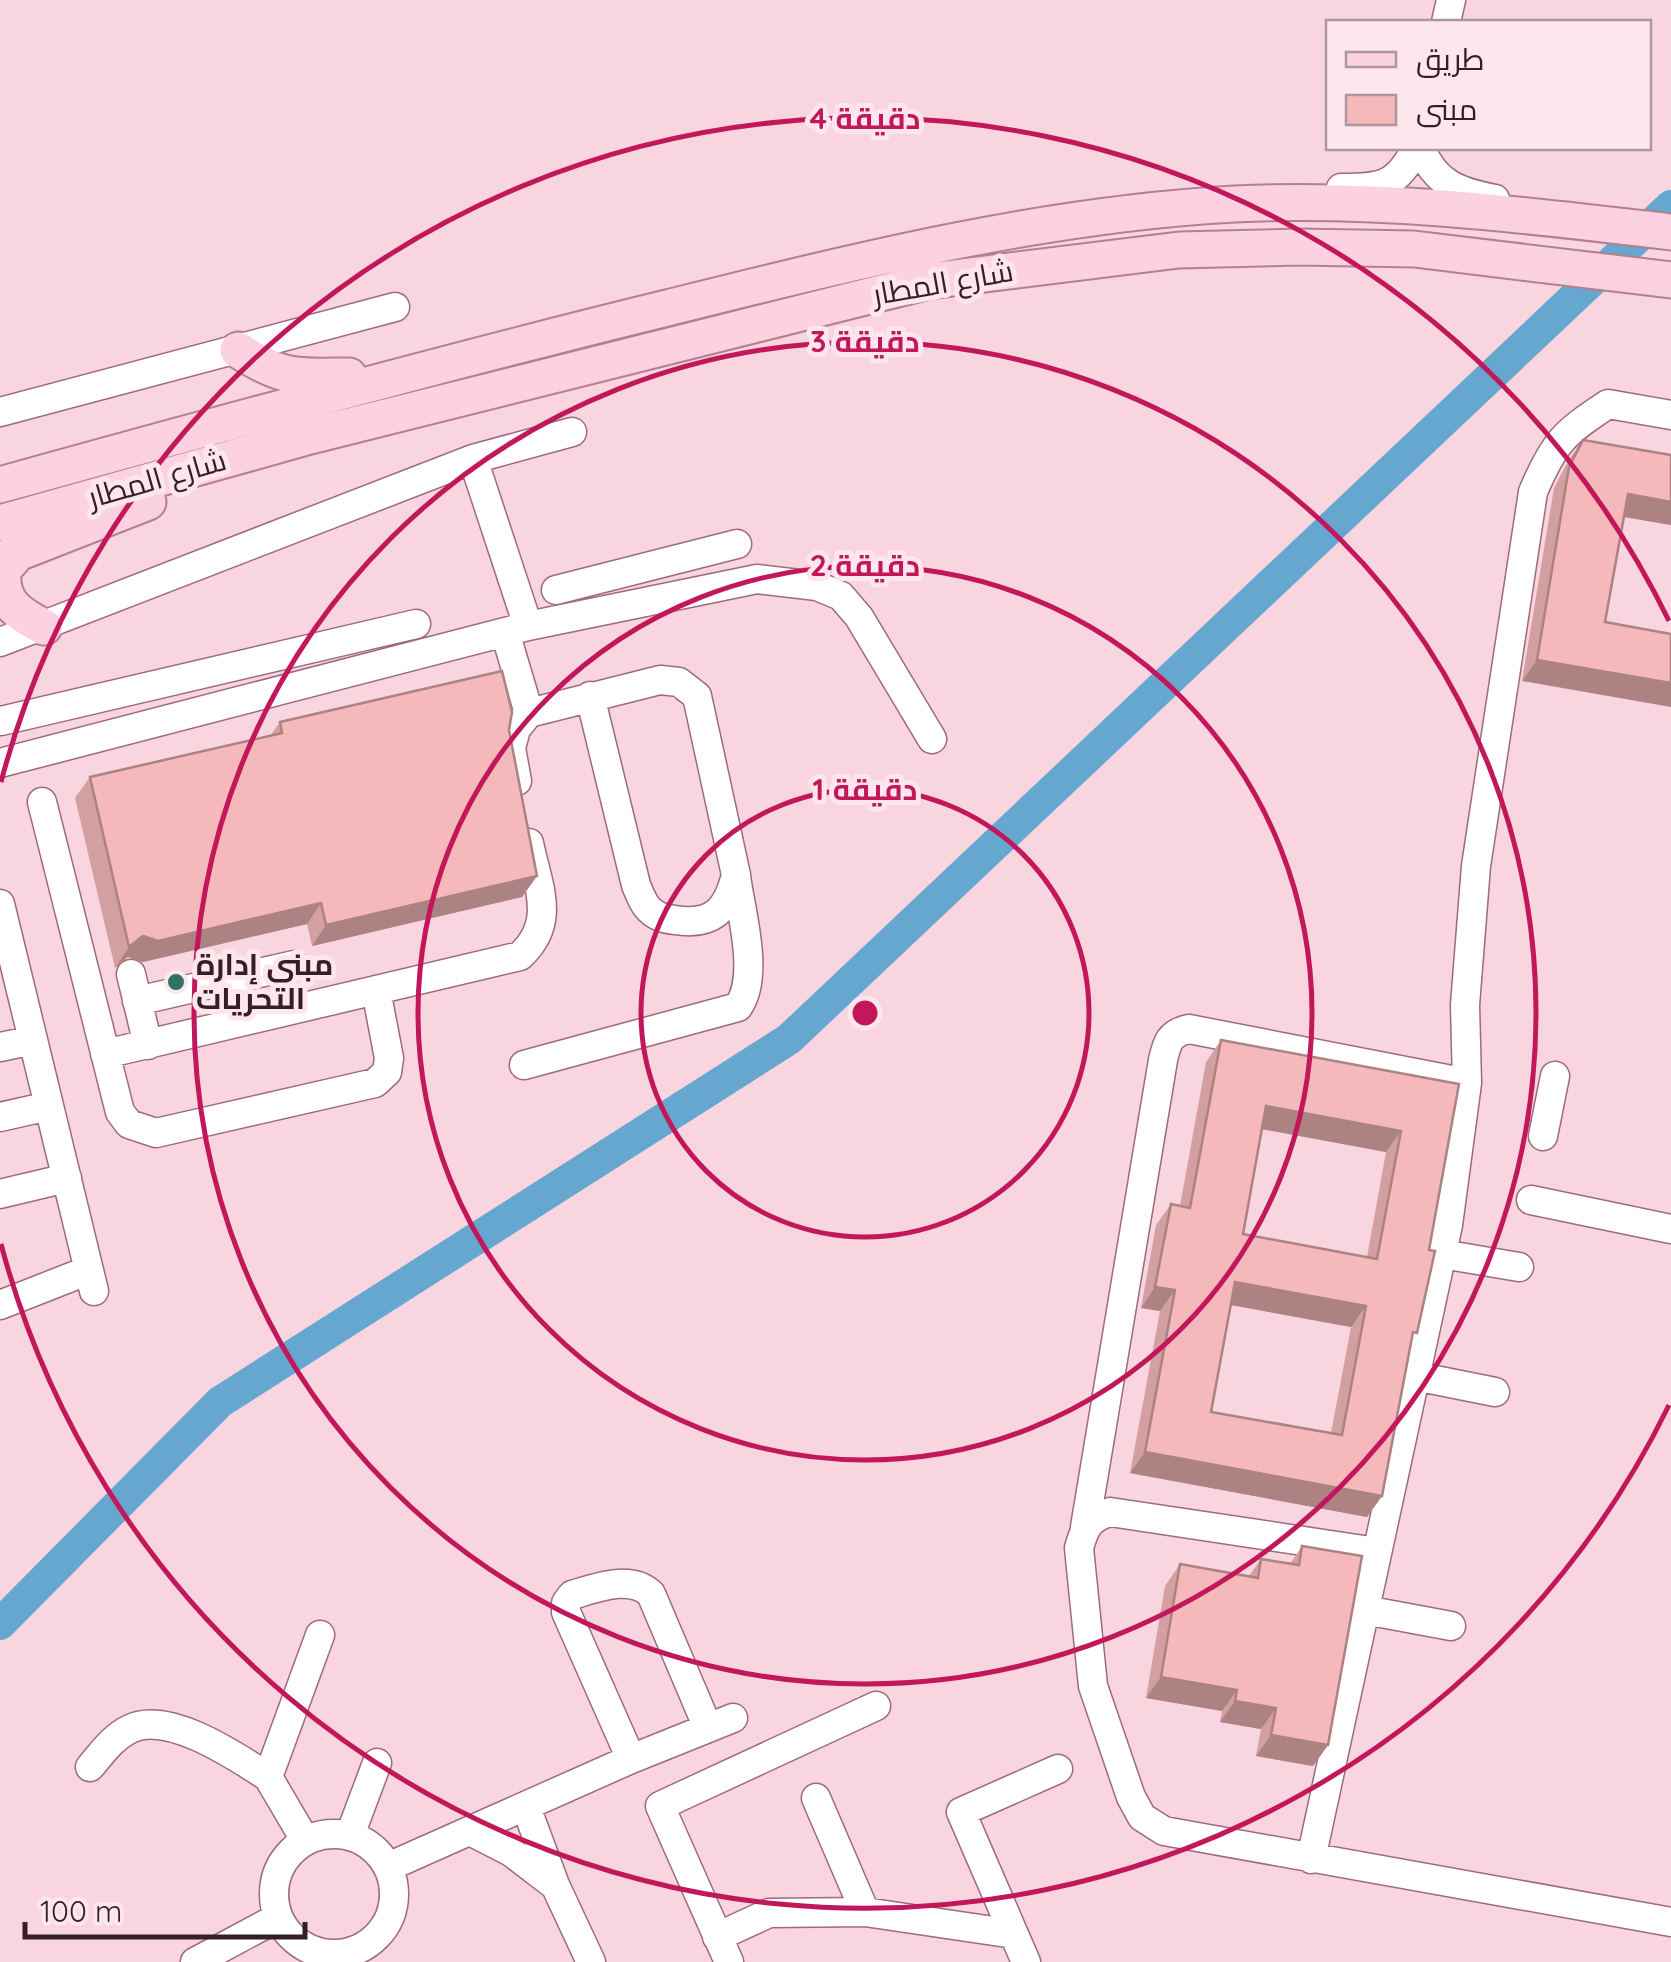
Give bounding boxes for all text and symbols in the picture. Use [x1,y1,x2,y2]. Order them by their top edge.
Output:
legend [1326,20,1651,150]
text: طريق [1416,40,1485,78]
text: مبنى [1416,90,1477,128]
text: 4 دقيقة [810,99,920,137]
street label: شارع المطار [868,251,1016,315]
text: 3 دقيقة [810,322,920,360]
street label: شارع المطار [81,440,231,518]
text: 2 دقيقة [810,546,920,584]
text: 1 دقيقة [813,770,917,808]
place label: مبنى إدارة التحريات [196,945,333,1017]
marker: مبنى إدارة التحريات [165,971,187,993]
centre of rings [847,995,883,1031]
scale bar [25,1877,305,1939]
text: 100 m [40,1892,122,1930]

